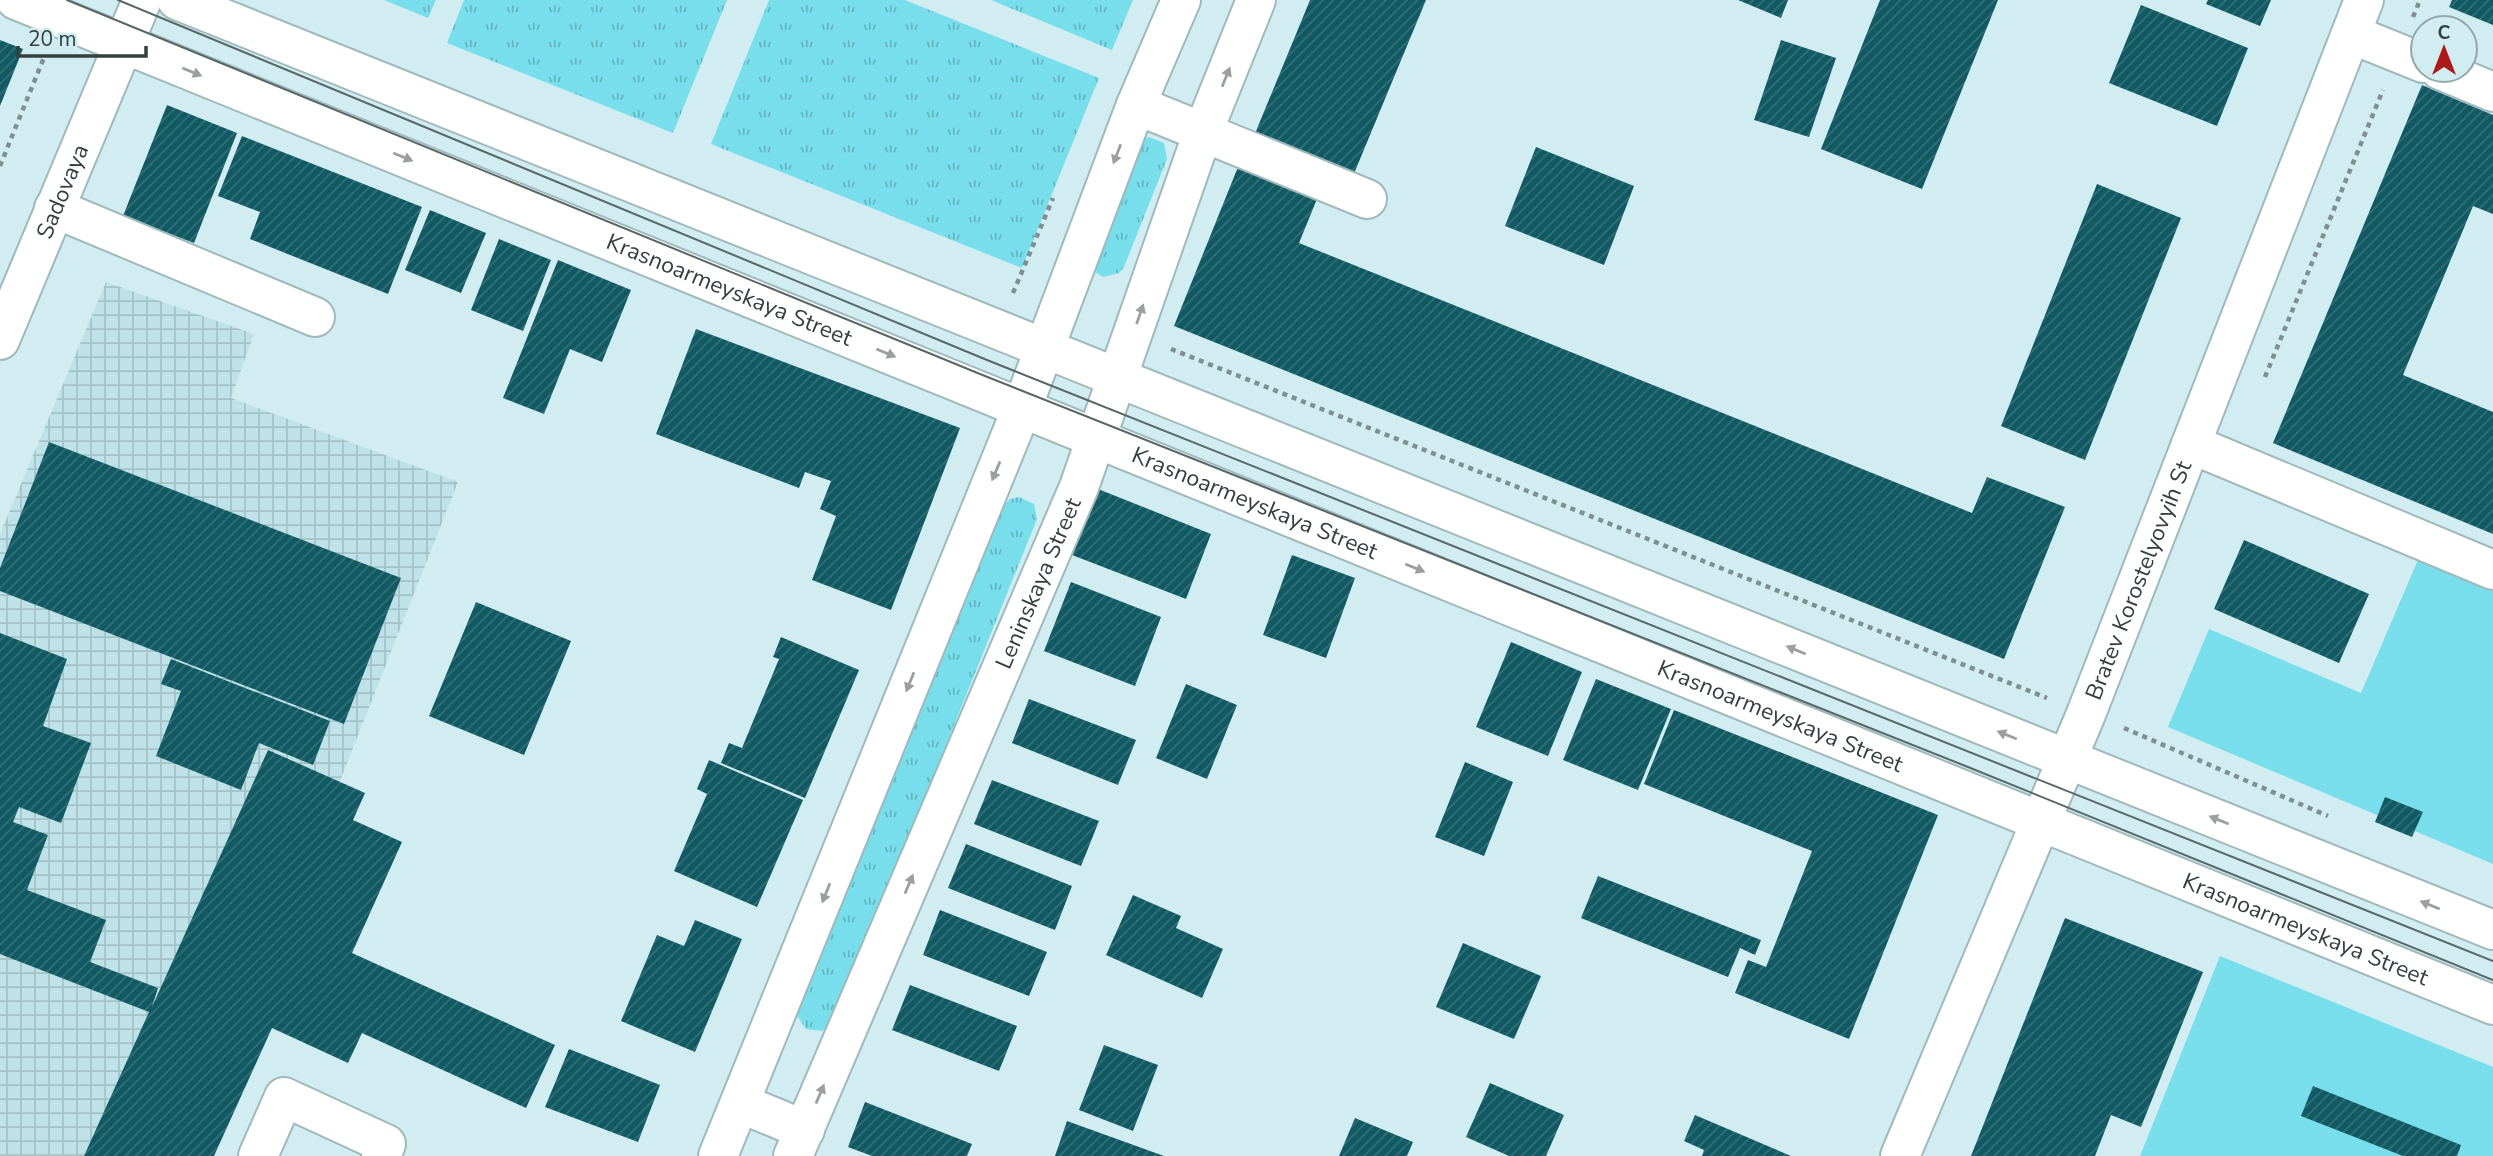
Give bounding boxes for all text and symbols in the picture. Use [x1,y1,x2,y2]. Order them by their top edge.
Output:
scale bar [18,14,145,58]
north arrow [2409,14,2479,84]
text: С [2438,20,2451,46]
text: 20 m [28,25,77,53]
one-way arrow [182,66,203,77]
one-way arrow [1220,66,1231,87]
street label: Sadovaya [29,140,96,244]
one-way arrow [1112,143,1123,164]
one-way arrow [393,152,414,163]
street label: Krasnoarmeyskaya Street [602,226,858,354]
one-way arrow [1135,303,1146,324]
one-way arrow [876,348,897,359]
street label: Krasnoarmeyskaya Street [1127,439,1383,567]
street label: Bratev Korostelyovyih St [2078,456,2199,705]
one-way arrow [990,461,1001,482]
street label: Leninskaya Street [988,492,1089,674]
one-way arrow [1405,562,1425,574]
one-way arrow [1786,645,1807,656]
street label: Krasnoarmeyskaya Street [1653,653,1908,780]
one-way arrow [905,672,916,693]
one-way arrow [1997,730,2018,741]
one-way arrow [2208,815,2229,826]
street label: Krasnoarmeyskaya Street [2178,866,2434,994]
one-way arrow [904,874,915,895]
one-way arrow [820,883,831,904]
one-way arrow [2419,899,2440,910]
one-way arrow [815,1083,826,1104]

